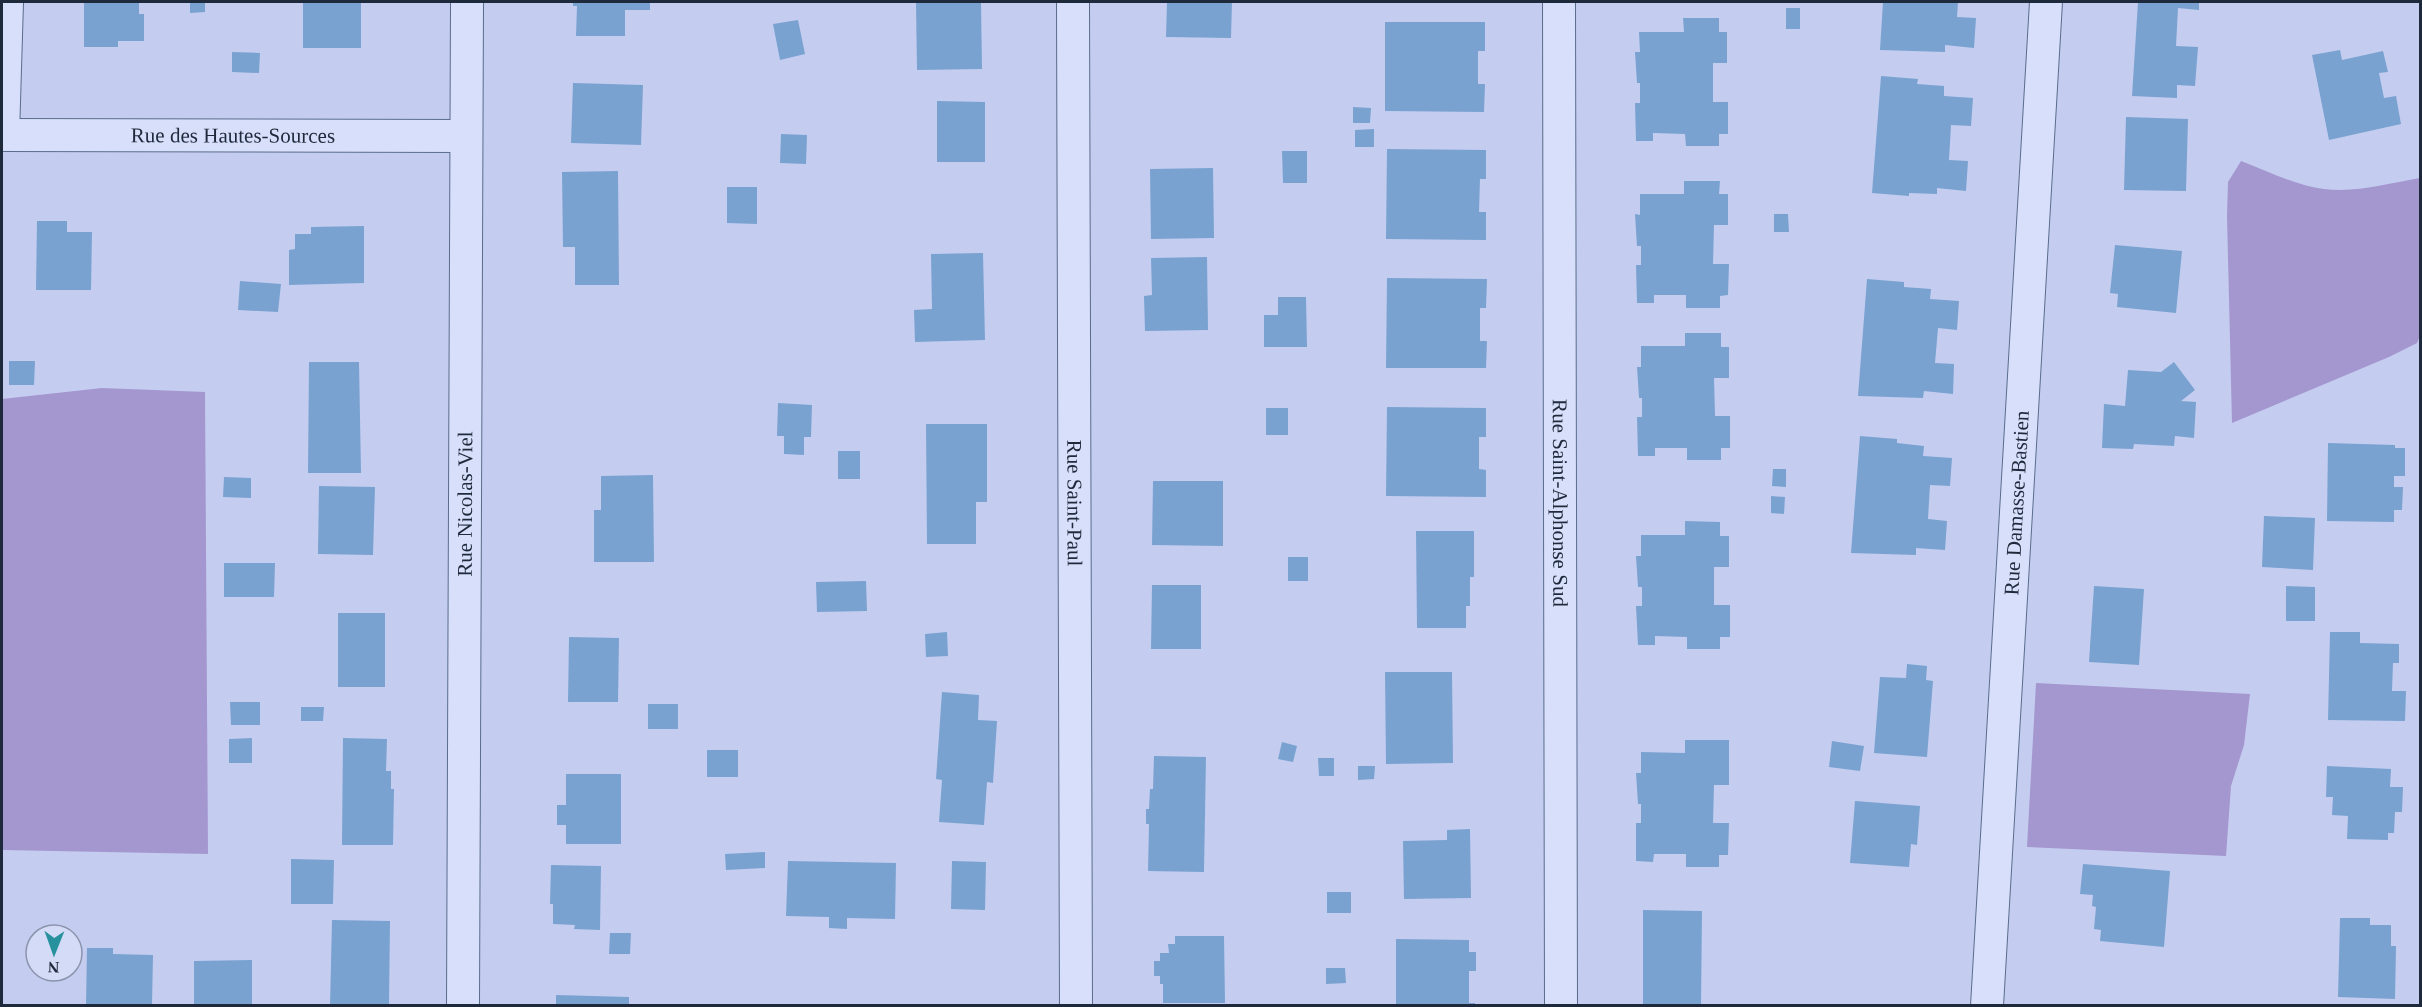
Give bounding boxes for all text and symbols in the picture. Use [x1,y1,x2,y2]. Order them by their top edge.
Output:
street label: Rue des Hautes-Sources [131,123,335,148]
street label: Rue Saint-Alphonse Sud [1548,399,1572,607]
street label: Rue Damasse-Bastien [1999,409,2034,596]
street label: Rue Nicolas-Viel [453,431,477,577]
street label: Rue Saint-Paul [1062,440,1087,567]
north arrow [24,923,84,983]
text: N [47,959,60,976]

